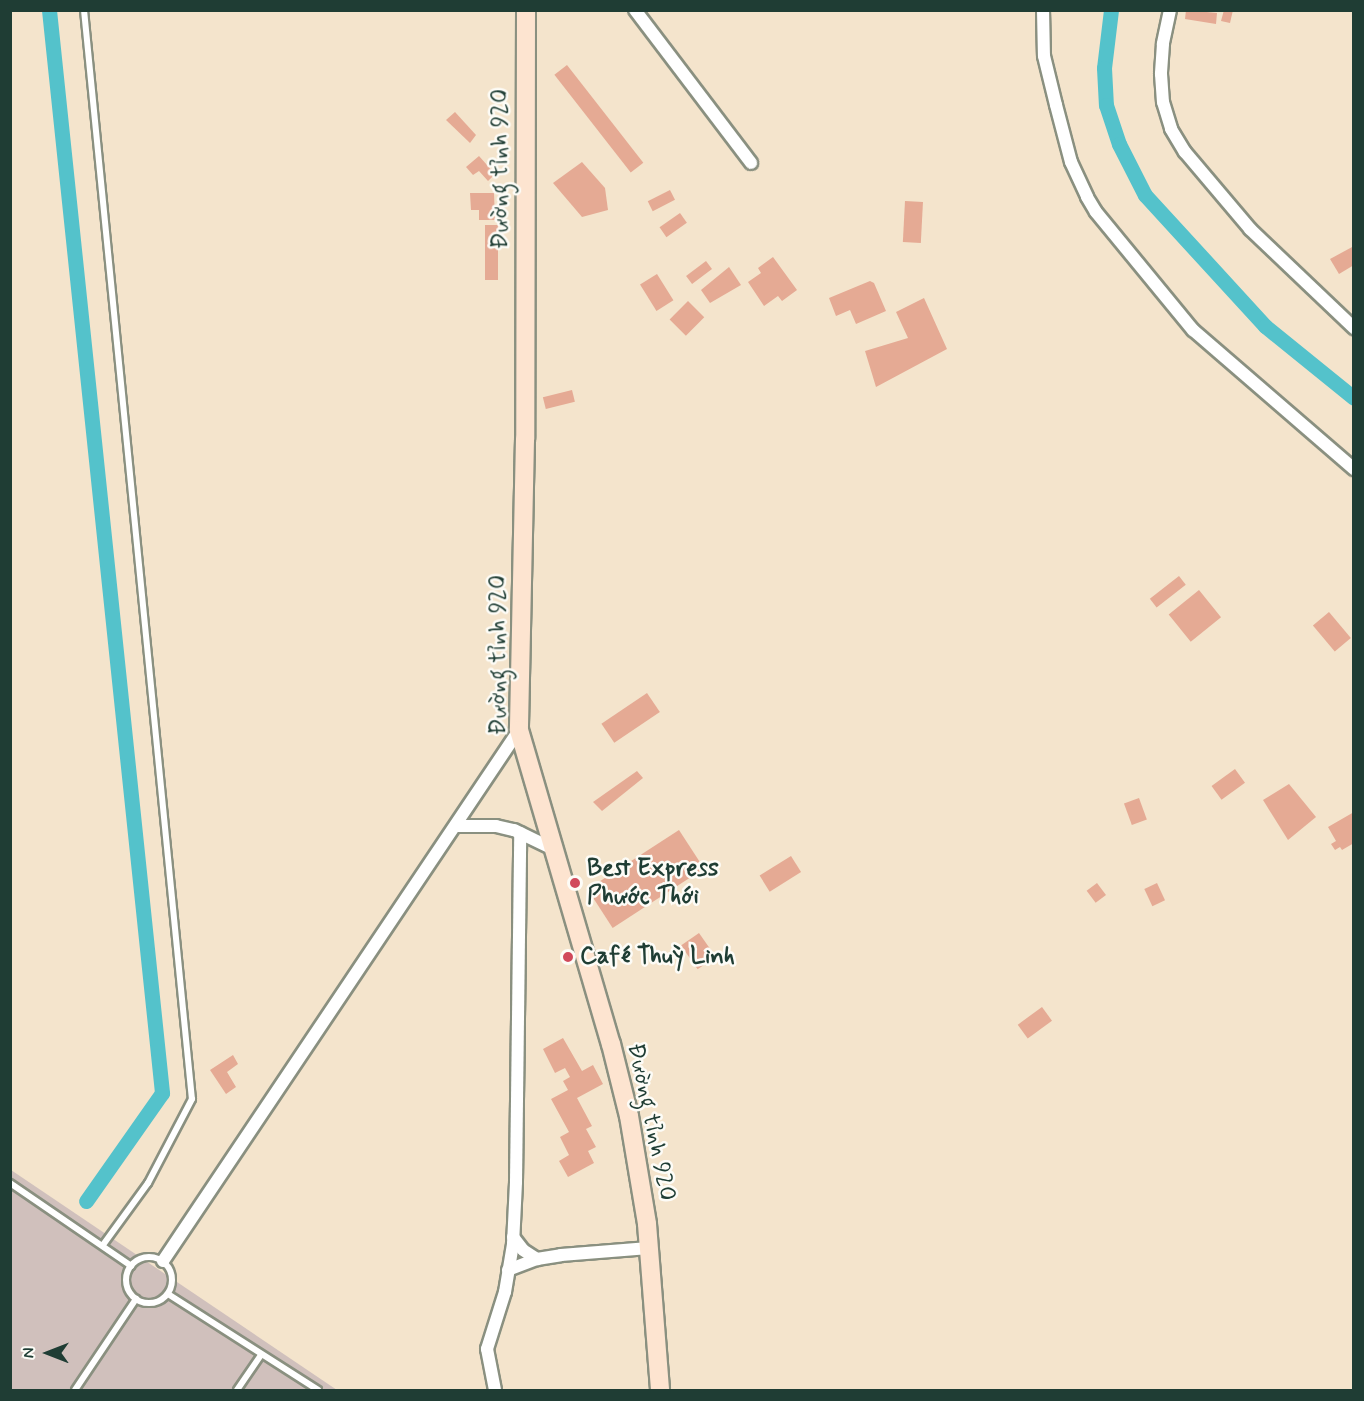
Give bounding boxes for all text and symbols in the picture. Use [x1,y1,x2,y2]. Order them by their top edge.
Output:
street label: Đường tỉnh 920 [487,87,515,251]
street label: Đường tỉnh 920 [485,573,513,737]
place label: Best Express Phước Thới [587,855,719,911]
marker: Best Express Phước Thới [568,876,582,890]
place label: Café Thuỳ Linh [580,943,735,971]
marker: Café Thuỳ Linh [561,950,575,964]
street label: Đường tỉnh 920 [620,1039,682,1205]
north arrow [18,1323,78,1383]
text: N [19,1348,40,1358]

